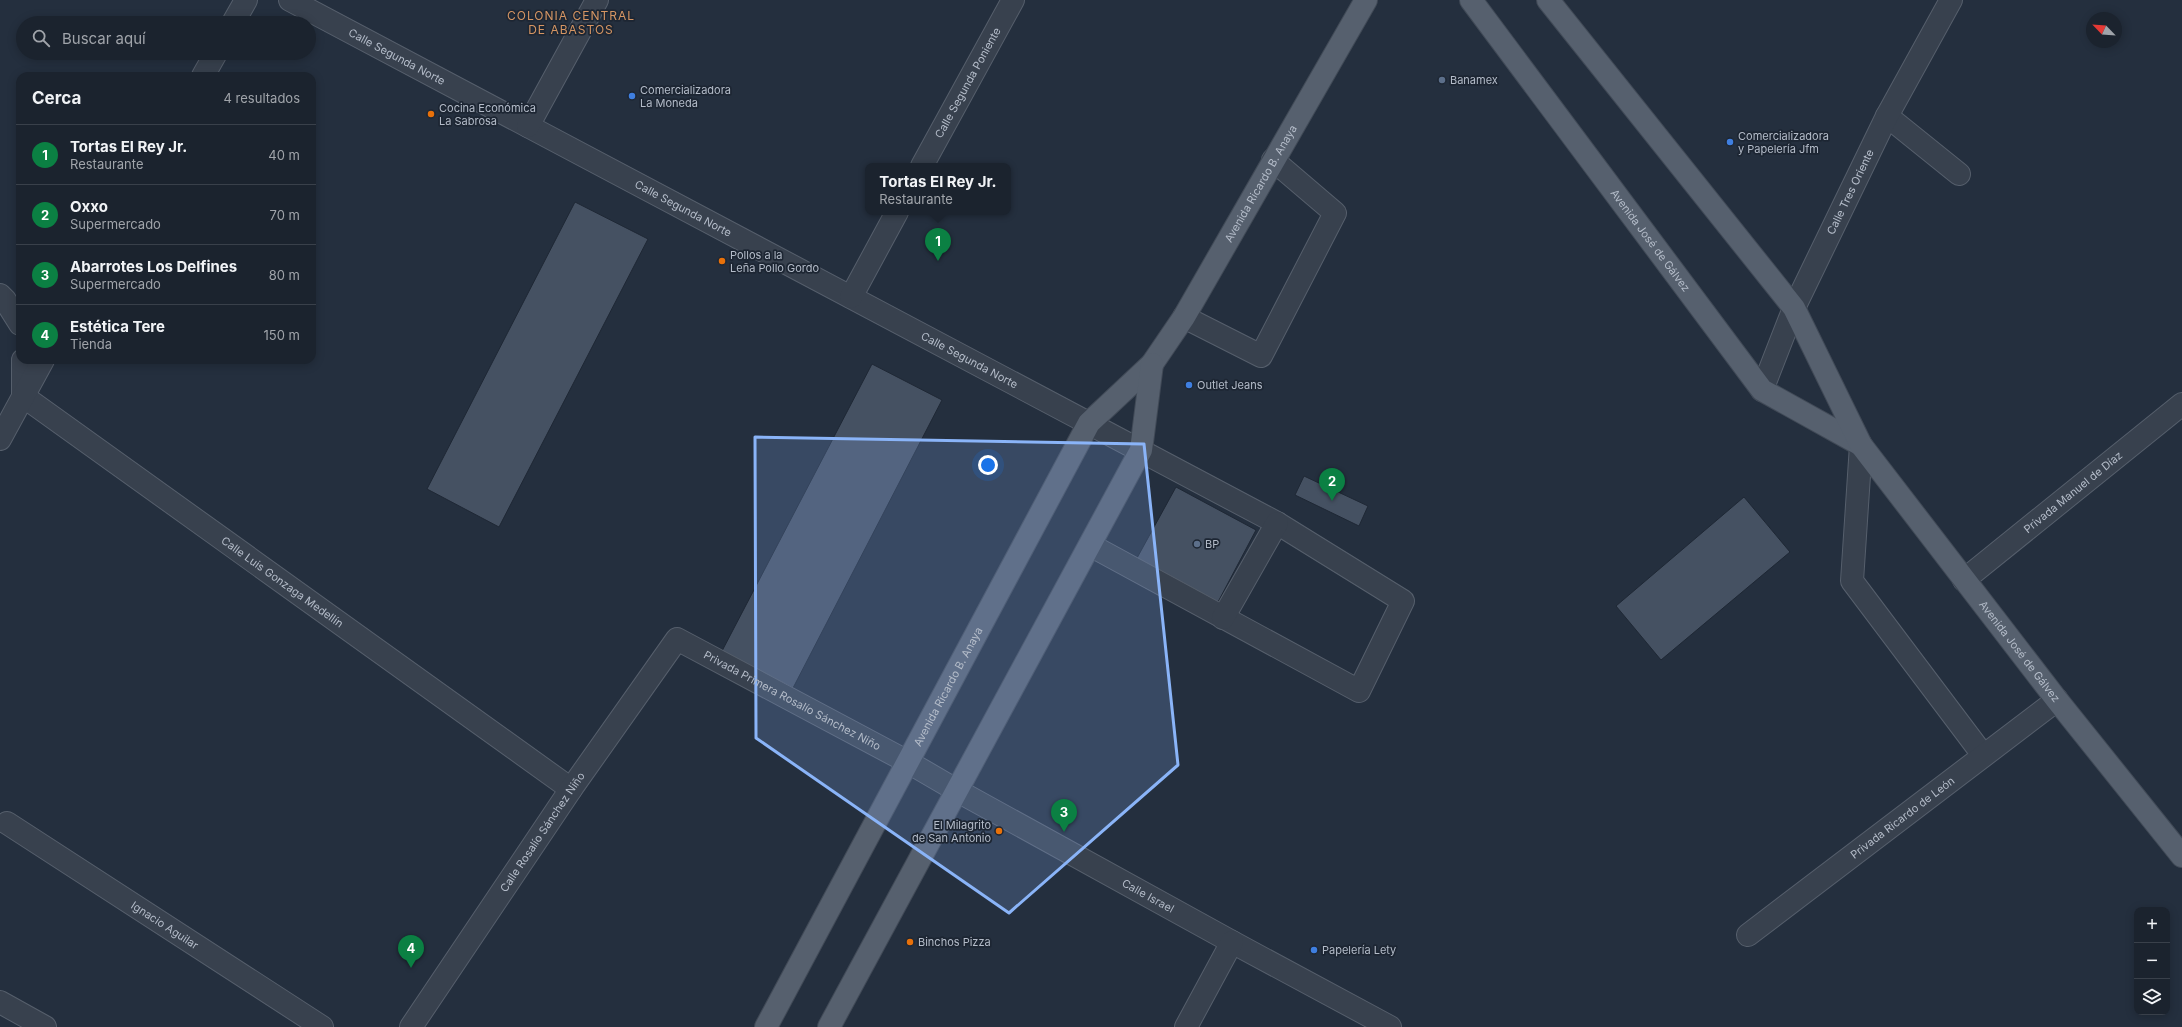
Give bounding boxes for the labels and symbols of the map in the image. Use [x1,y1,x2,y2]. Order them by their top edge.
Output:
district label: COLONIA CENTRAL DE ABASTOS [507,8,635,37]
north arrow [2086,12,2122,48]
street label: Calle Segunda Norte [346,25,448,88]
street label: Calle Segunda Poniente [932,25,1004,140]
place label: Banamex [1450,73,1498,87]
marker: Banamex [1437,75,1447,85]
place label: Comercializadora La Moneda [640,83,731,110]
marker: Comercializadora La Moneda [627,91,637,101]
place label: Cocina Económica La Sabrosa [439,101,536,128]
marker: Cocina Económica La Sabrosa [426,109,436,119]
street label: Avenida Ricardo B. Anaya [1221,122,1300,245]
place label: Comercializadora y Papelería Jfm [1738,129,1829,156]
marker: Comercializadora y Papelería Jfm [1725,137,1735,147]
street label: Calle Tres Oriente [1824,147,1877,237]
street label: Calle Segunda Norte [632,177,734,240]
street label: Avenida José de Gálvez [1608,186,1693,294]
pin: 1 [925,228,951,261]
place label: Pollos a la Leña Pollo Gordo [730,248,819,275]
marker: Pollos a la Leña Pollo Gordo [717,256,727,266]
street label: Calle Segunda Norte [919,329,1020,391]
place label: Outlet Jeans [1197,378,1263,392]
marker: Outlet Jeans [1184,380,1194,390]
street label: Privada Manuel de Díaz [2021,448,2125,536]
your location [978,455,998,475]
pin: 2 [1319,468,1345,501]
street label: Calle Luis Gonzaga Medellín [218,533,346,630]
place label: BP [1205,537,1219,551]
marker: BP [1192,539,1202,549]
street label: Avenida José de Gálvez [1976,598,2063,705]
street label: Avenida Ricardo B. Anaya [910,625,986,749]
street label: Privada Primera Rosalío Sánchez Niño [701,648,884,753]
street label: Calle Rosalío Sánchez Niño [497,769,588,895]
street label: Privada Ricardo de León [1848,773,1957,862]
pin: 3 [1051,799,1077,832]
place label: El Milagrito de San Antonio [912,818,991,845]
marker: El Milagrito de San Antonio [994,826,1004,836]
street label: Calle Israel [1120,876,1177,916]
street label: Ignacio Aguilar [128,898,201,952]
pin: 4 [398,935,424,968]
place label: Binchos Pizza [918,935,991,949]
marker: Binchos Pizza [905,937,915,947]
place label: Papelería Lety [1322,943,1396,957]
marker: Papelería Lety [1309,945,1319,955]

